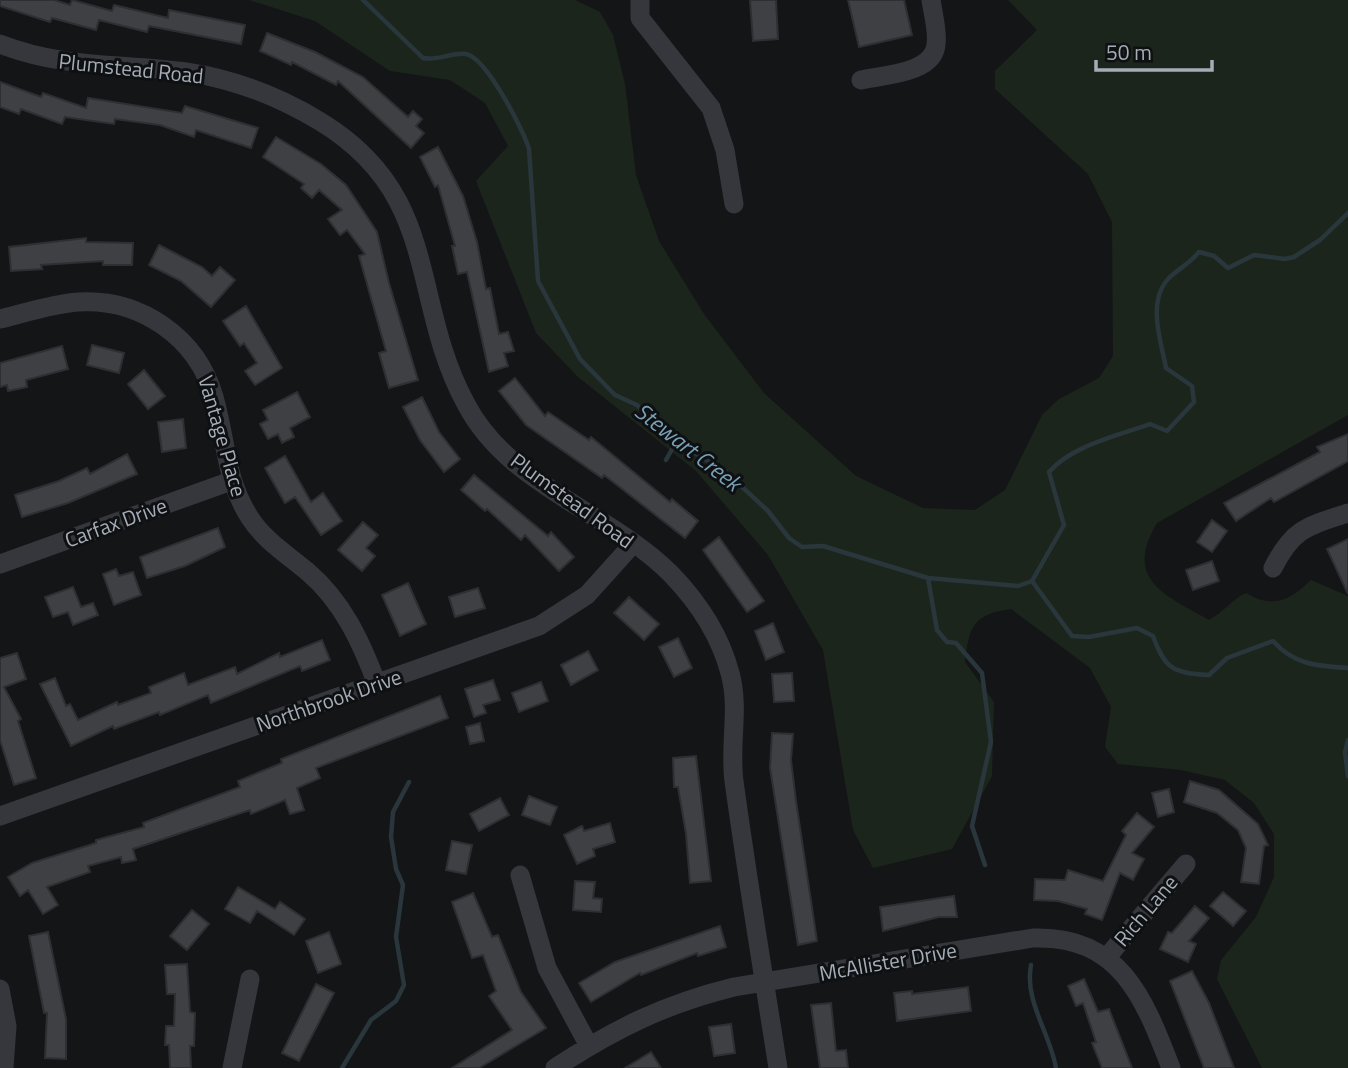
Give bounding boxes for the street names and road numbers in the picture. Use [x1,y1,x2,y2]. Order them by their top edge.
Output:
street label: Plumstead Road [57,44,205,92]
street label: Vantage Place [190,371,256,500]
street label: Plumstead Road [504,444,641,556]
street label: Carfax Drive [60,489,171,555]
street label: Northbrook Drive [252,660,406,740]
street label: Rich Lane [1106,867,1185,953]
street label: McAllister Drive [817,933,959,989]

